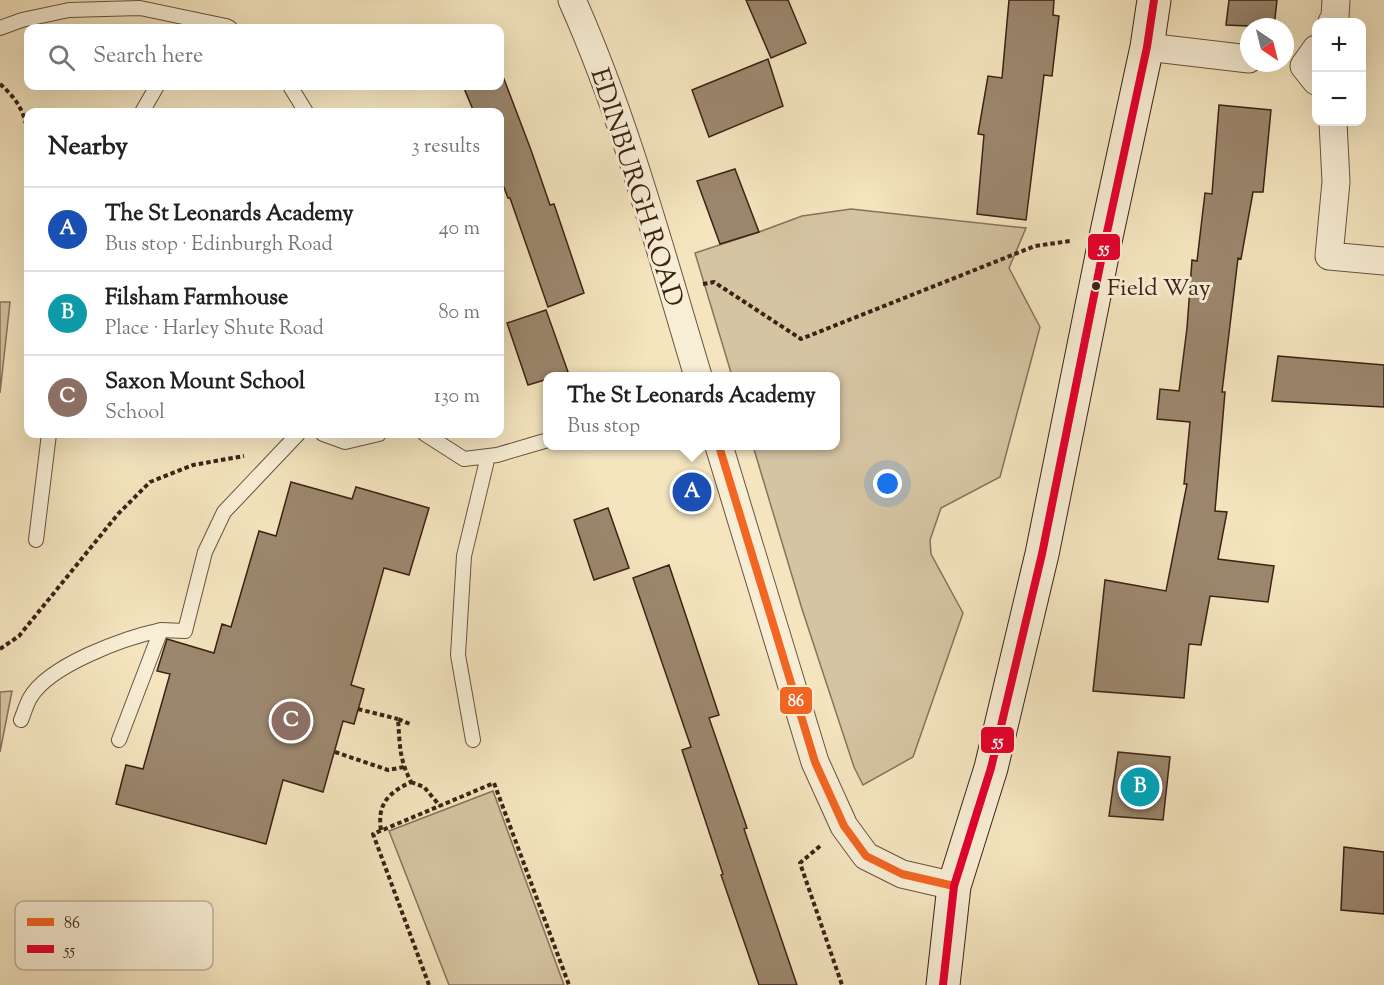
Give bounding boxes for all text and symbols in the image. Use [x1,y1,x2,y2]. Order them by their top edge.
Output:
north arrow [1240,18,1294,72]
map controls [1312,18,1366,126]
button: + [1312,18,1366,72]
search box [24,24,504,90]
icon: search [45,41,78,74]
text: Search here [93,41,203,73]
street label: EDINBURGH ROAD [580,64,692,312]
button: − [1312,72,1366,126]
text: Nearby [48,129,128,166]
text: 3 results [411,133,480,162]
text: The St Leonards Academy [105,199,353,231]
text: A [59,215,76,244]
text: 40 m [439,215,480,244]
text: Bus stop · Edinburgh Road [105,231,333,260]
line badge: 55 [1087,233,1121,261]
text: 55 [1096,238,1110,261]
place label: Field Way [1107,272,1211,306]
marker: Field Way [1090,280,1102,292]
text: Filsham Farmhouse [105,283,288,315]
text: B [61,299,74,328]
text: 80 m [439,299,480,328]
text: Place · Harley Shute Road [105,315,324,344]
text: Saxon Mount School [105,367,305,399]
popup [543,372,840,450]
text: The St Leonards Academy [567,381,816,413]
text: C [59,383,76,412]
text: 130 m [434,383,480,412]
text: School [105,399,165,428]
text: Bus stop [567,413,640,442]
your location [873,469,902,498]
pin: A [672,470,712,514]
line badge: 86 [779,686,813,715]
text: 86 [788,691,804,714]
pin: C [272,698,310,744]
line badge: 55 [980,726,1015,754]
text: 55 [990,731,1004,754]
pin: B [1120,764,1160,810]
legend [15,901,213,970]
text: 86 [64,913,80,936]
text: 55 [63,940,76,963]

